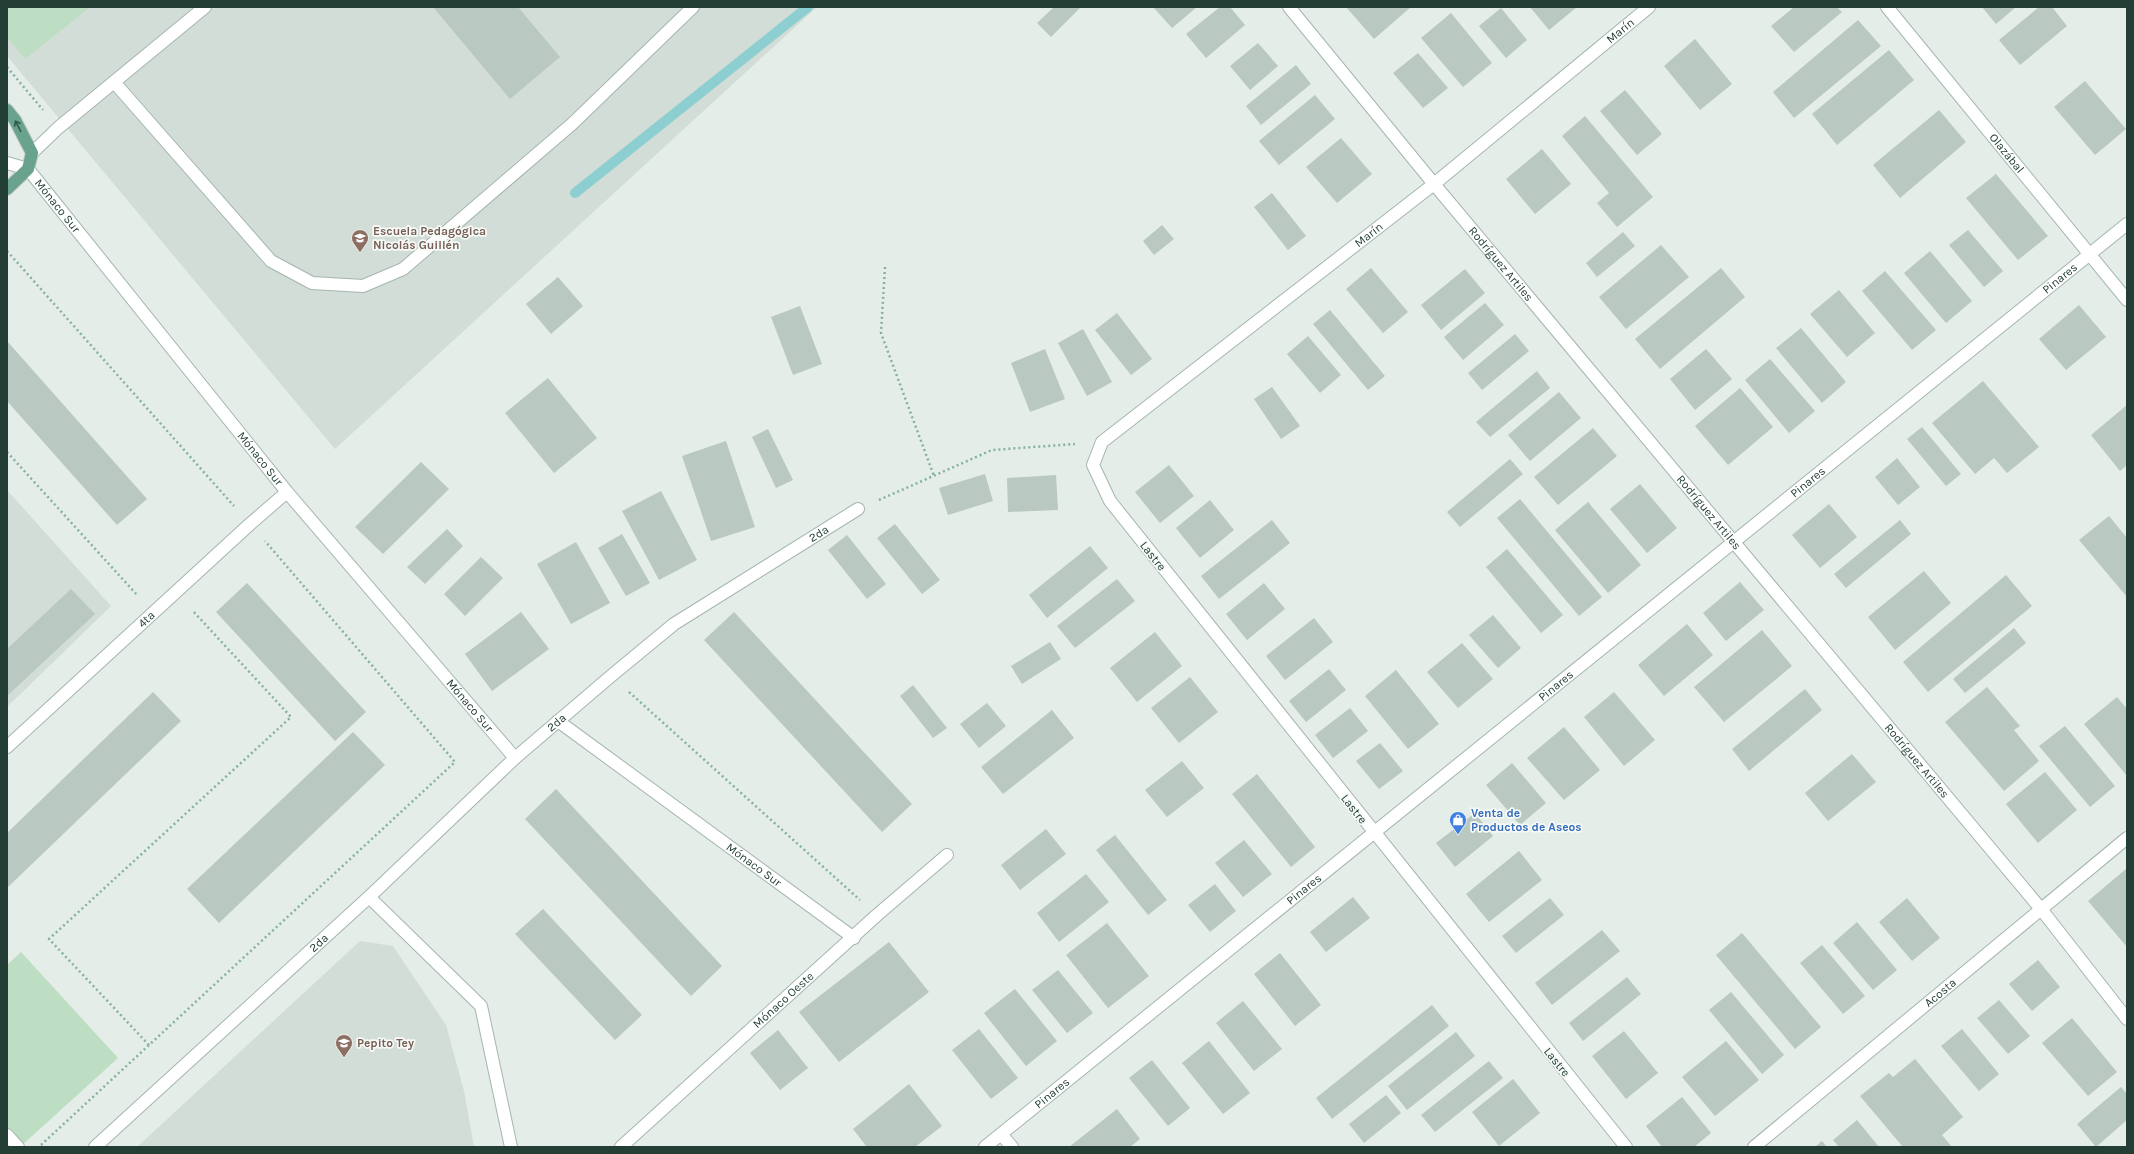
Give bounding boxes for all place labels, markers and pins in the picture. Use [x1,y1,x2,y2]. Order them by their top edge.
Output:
place label: Escuela Pedagógica Nicolás Guillén [373,224,486,252]
school or university icon: Escuela Pedagógica Nicolás Guillén [350,228,370,253]
place label: Venta de Productos de Aseos [1471,806,1582,834]
shop icon: Venta de Productos de Aseos [1448,810,1468,835]
school or university icon: Pepito Tey [334,1033,354,1058]
place label: Pepito Tey [357,1036,414,1050]

